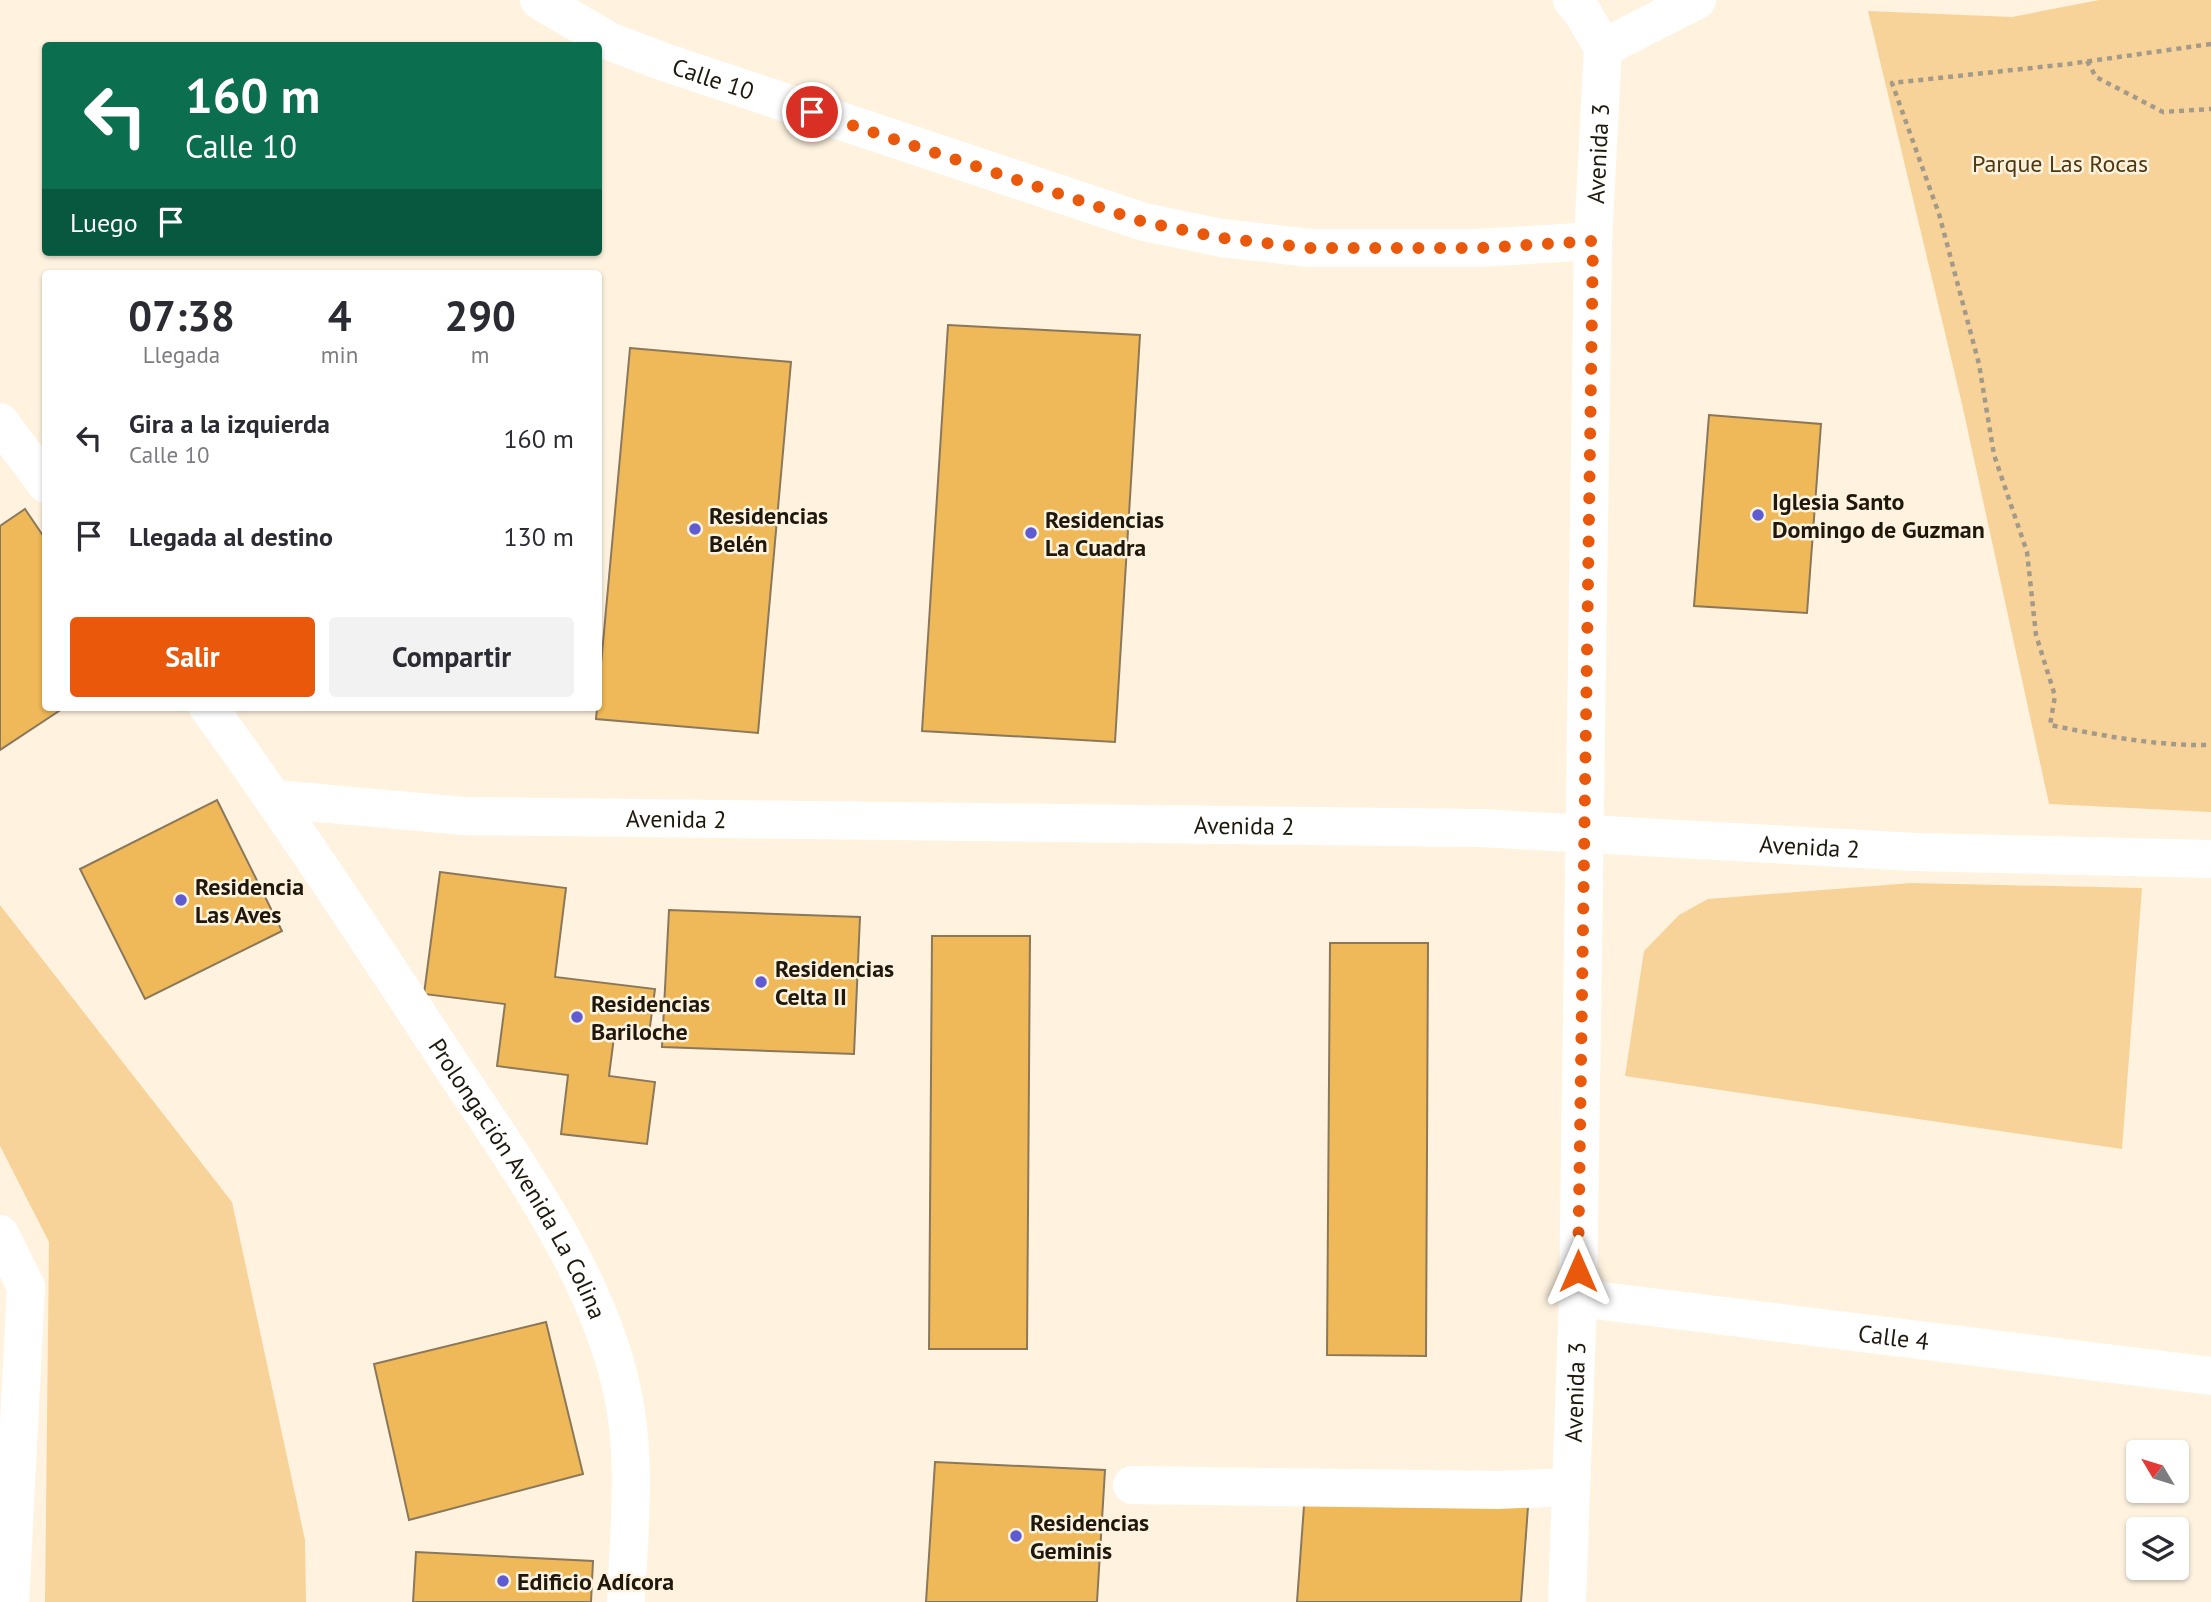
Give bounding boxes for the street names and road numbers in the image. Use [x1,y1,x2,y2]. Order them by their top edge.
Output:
street label: Calle 10 [669,50,758,106]
street label: Avenida 3 [1579,102,1616,204]
street label: Avenida 2 [626,802,727,835]
street label: Avenida 2 [1194,809,1295,841]
street label: Avenida 2 [1759,828,1861,864]
street label: Prolongación Avenida La Colina [422,1032,614,1323]
street label: Calle 4 [1857,1317,1931,1357]
street label: Avenida 3 [1557,1341,1592,1443]

